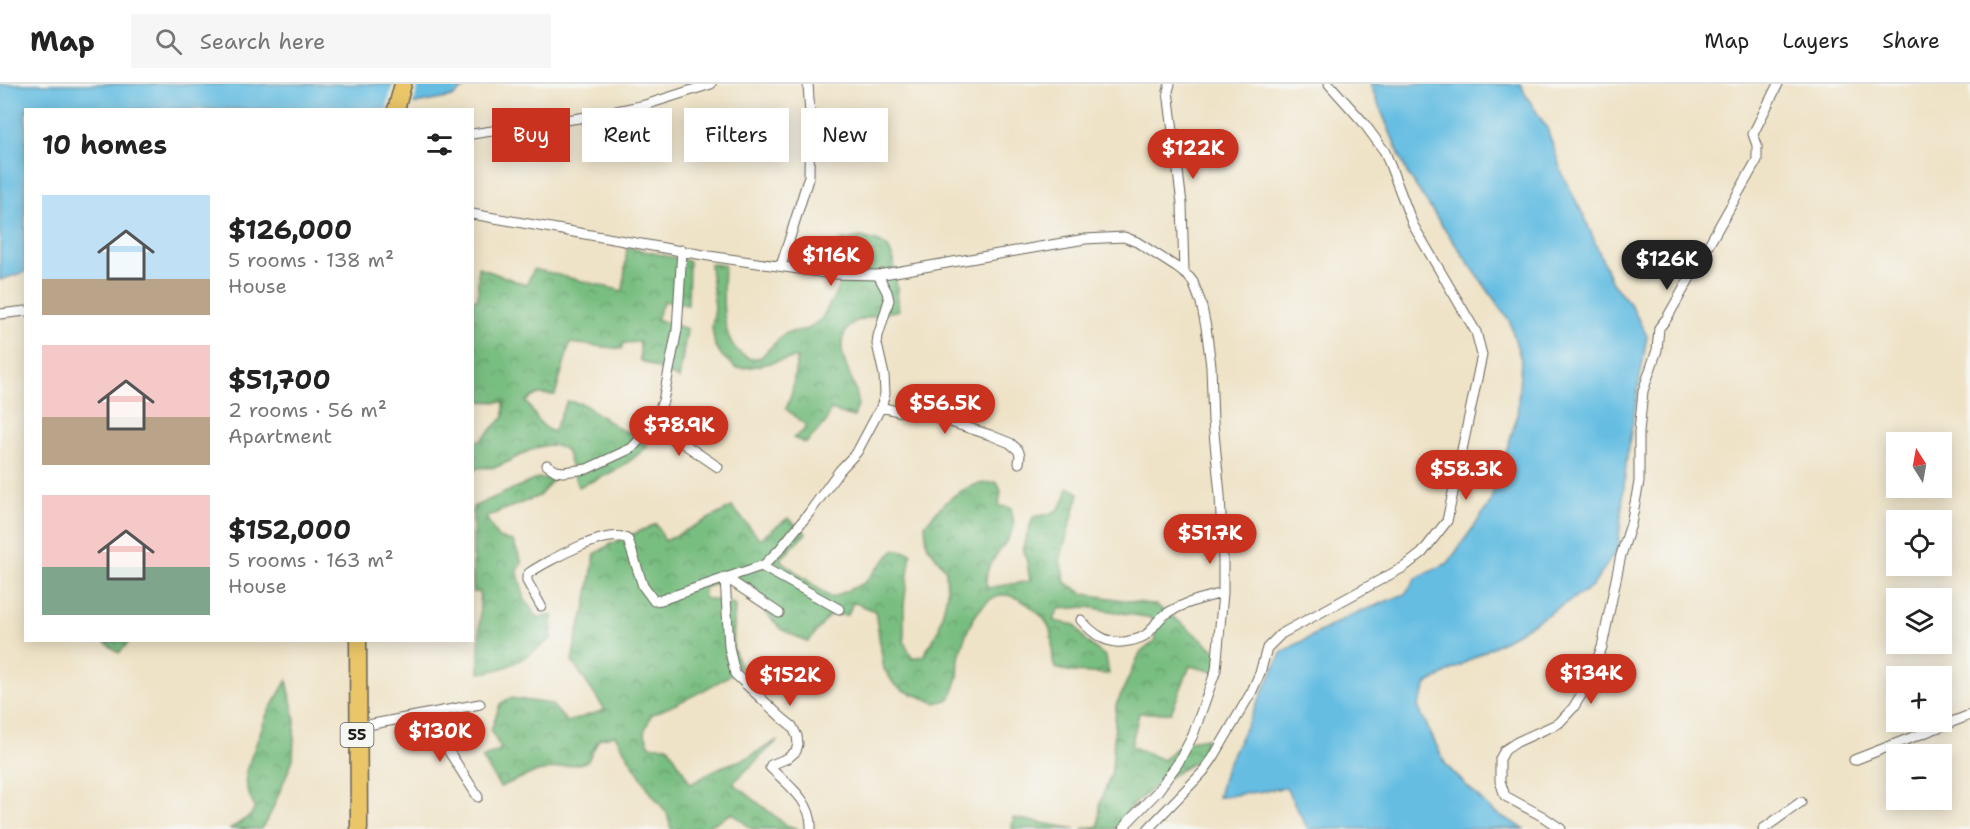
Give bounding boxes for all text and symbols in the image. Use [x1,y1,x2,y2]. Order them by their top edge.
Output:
search box [131,14,551,68]
text: Map [30,22,95,60]
icon: search [152,25,185,58]
text: Search here [200,27,325,56]
text: Map [1704,27,1749,55]
text: Layers [1782,27,1849,55]
text: Share [1882,27,1940,55]
chip: Buy [492,108,570,162]
chip: Rent [582,108,672,162]
chip: Filters [684,108,789,162]
chip: New [801,108,888,162]
text: 10 homes [42,127,167,162]
icon: filters [423,128,456,161]
pin: $122K [1151,129,1235,180]
text: $122K [1162,135,1224,161]
text: $126,000 [228,212,352,247]
icon: home [90,219,162,291]
pin: $116K [789,236,873,287]
pin: $126K [1625,240,1709,291]
text: $116K [802,242,860,268]
text: $126K [1636,246,1698,272]
text: 5 rooms · 138 m² [228,247,394,273]
text: House [228,273,287,299]
text: $51,700 [228,362,331,397]
icon: home [90,369,162,441]
pin: $56.5K [896,384,994,435]
text: $56.5K [909,390,981,416]
text: 2 rooms · 56 m² [228,397,387,423]
pin: $78.9K [630,406,728,457]
text: $78.9K [643,412,715,438]
text: Apartment [228,423,332,449]
north arrow [1886,432,1952,498]
map controls [1886,432,1952,810]
pin: $58.3K [1417,450,1515,501]
text: $58.3K [1430,456,1502,482]
button: locate [1886,510,1952,576]
text: $152,000 [228,512,351,547]
pin: $51.7K [1161,514,1259,565]
icon: home [90,519,162,591]
text: $51.7K [1178,520,1242,546]
text: 5 rooms · 163 m² [228,547,394,573]
text: House [228,573,287,599]
button: layers [1886,588,1952,654]
pin: $134K [1549,654,1633,705]
pin: $152K [748,656,832,707]
text: $134K [1559,660,1623,686]
text: $152K [759,662,821,688]
button: + [1886,666,1952,732]
pin: $130K [398,712,482,763]
text: $130K [408,718,472,744]
road number: 55 [340,723,374,747]
button: − [1886,744,1952,810]

